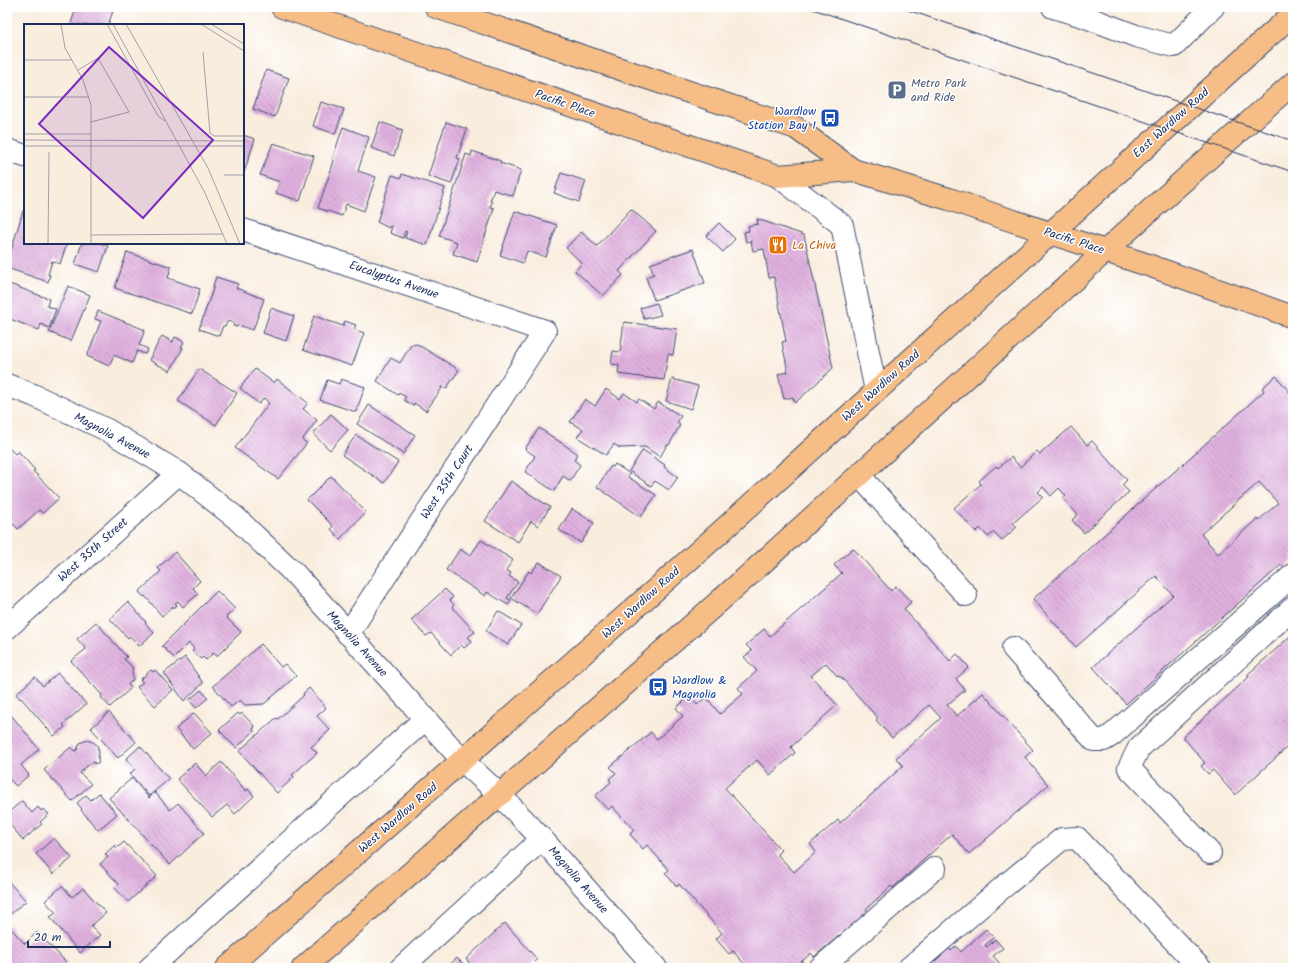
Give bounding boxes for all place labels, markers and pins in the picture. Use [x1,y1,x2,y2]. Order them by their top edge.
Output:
place label: Metro Park and Ride [911,74,967,107]
parking icon: Metro Park and Ride [886,79,908,101]
place label: Wardlow Station Bay 1 [748,102,817,135]
bus stop icon: Wardlow Station Bay 1 [819,107,841,129]
restaurant icon: La Chiva [767,234,789,256]
place label: La Chiva [792,236,837,255]
place label: Wardlow & Magnolia [672,671,727,704]
bus stop icon: Wardlow & Magnolia [647,676,669,698]

